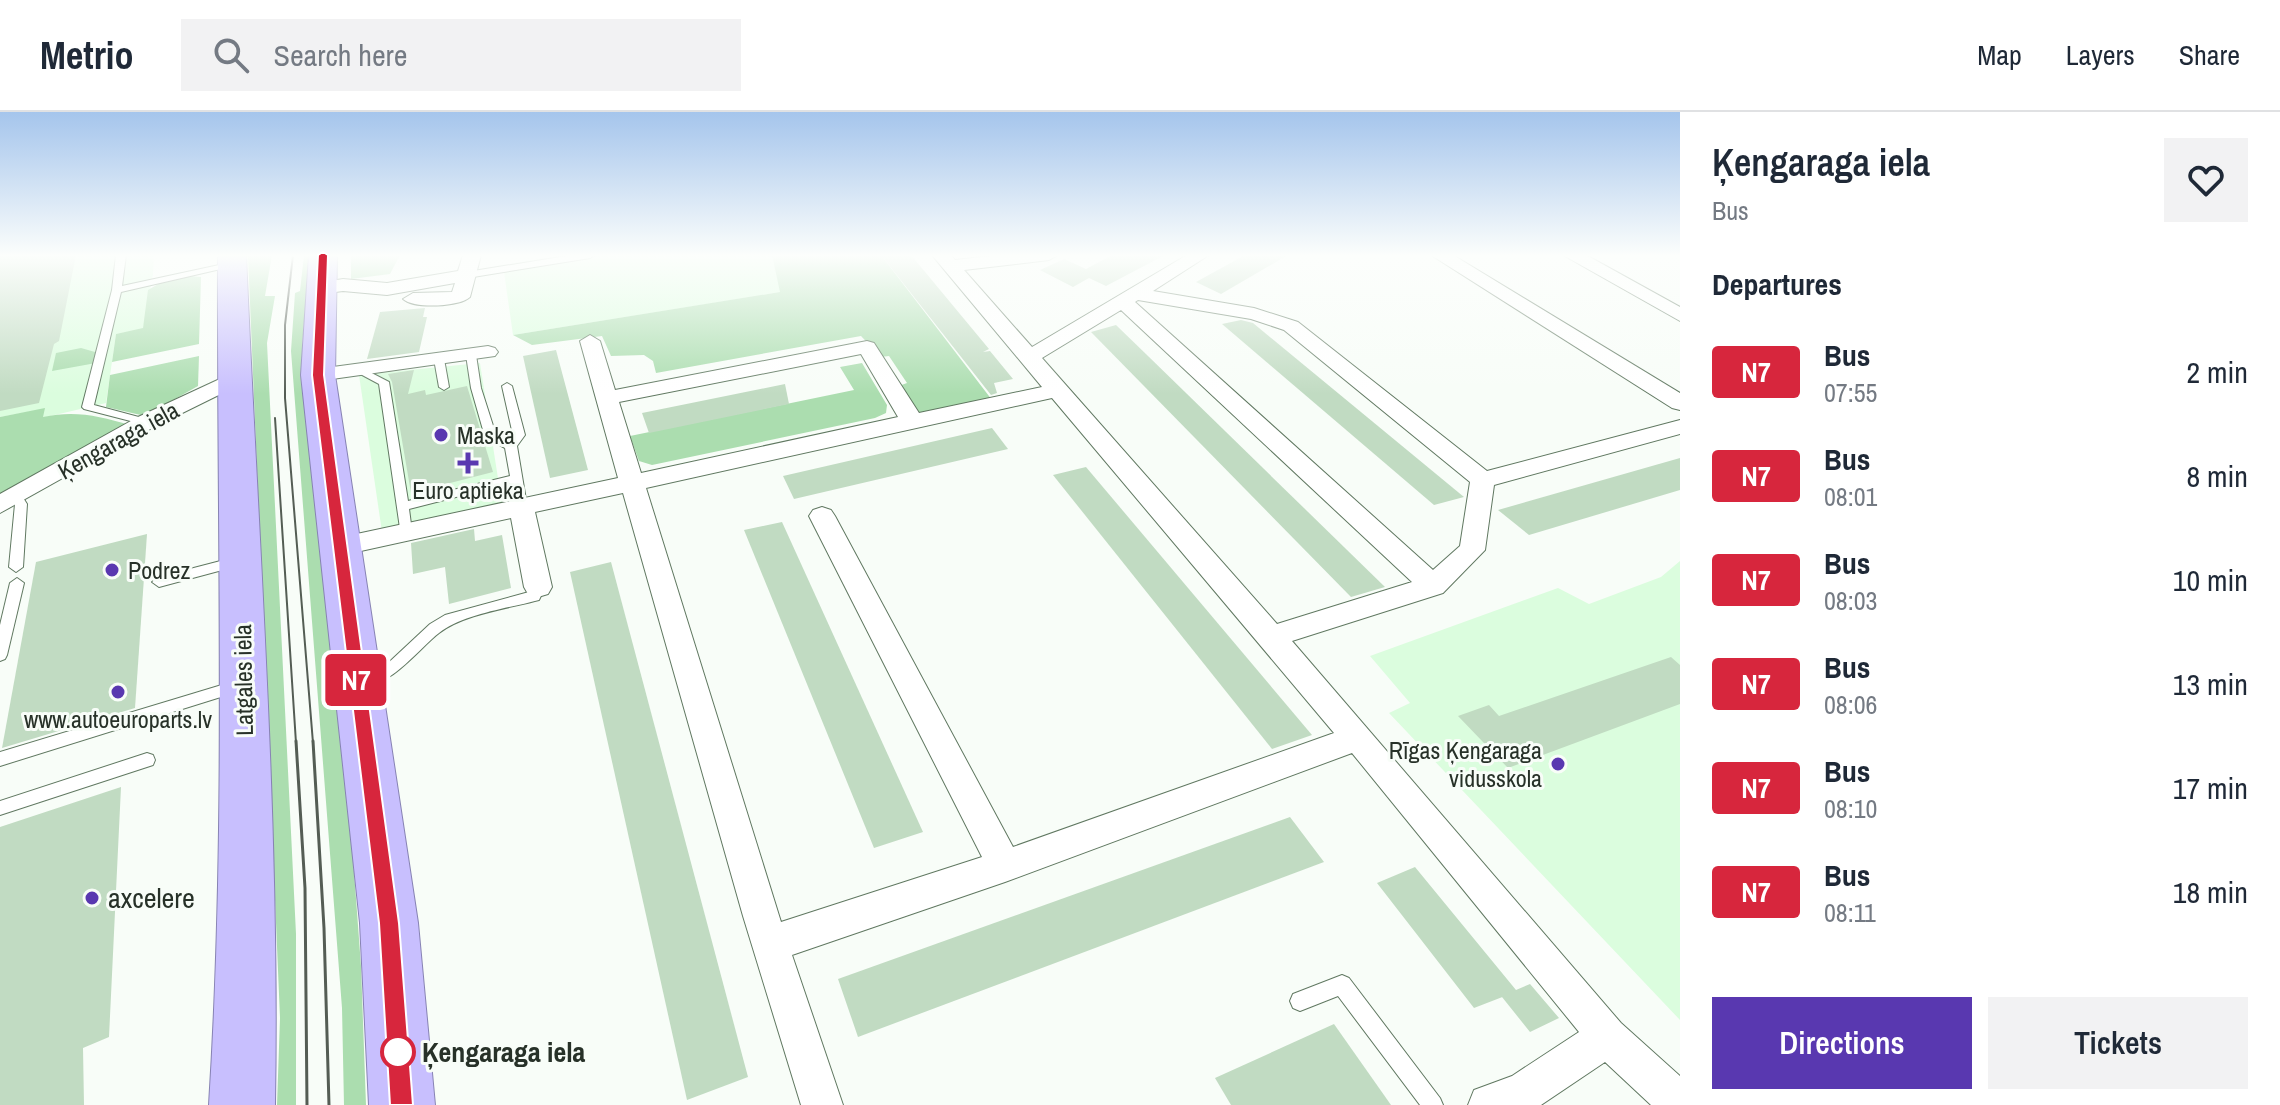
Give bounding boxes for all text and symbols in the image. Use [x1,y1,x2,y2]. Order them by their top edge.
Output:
search box [181,19,741,91]
text: Metrio [40,30,133,81]
icon: search [209,33,253,77]
text: Search here [273,35,408,75]
text: Map [1977,36,2022,74]
text: Layers [2066,36,2135,74]
text: Share [2179,36,2240,74]
text: Ķengaraga iela [1712,137,1930,188]
button: heart [2164,138,2248,222]
text: Bus [1712,193,1749,228]
text: Departures [1712,264,1842,304]
text: Bus [1824,335,1870,375]
text: 2 min [2186,352,2248,392]
text: N7 [1741,353,1771,391]
text: 07:55 [1824,375,1877,410]
street label: Ķengaraga iela [52,394,184,486]
place label: Maska [457,419,515,451]
marker: Maska [432,426,450,444]
text: Bus [1824,439,1870,479]
marker: Euro aptieka [459,454,477,472]
text: 8 min [2186,456,2248,496]
text: N7 [1741,457,1771,495]
place label: Euro aptieka [412,474,524,506]
text: 08:01 [1824,479,1877,514]
text: Bus [1824,543,1870,583]
place label: Podrez [128,554,191,586]
text: 10 min [2173,560,2248,600]
marker: Podrez [103,561,121,579]
text: N7 [1741,561,1771,599]
text: 08:03 [1824,583,1877,618]
street label: Latgales iela [226,624,260,736]
text: Bus [1824,647,1870,687]
line badge: N7 [320,654,392,706]
text: N7 [341,661,371,699]
text: 13 min [2173,664,2248,704]
text: N7 [1741,665,1771,703]
marker: www.autoeuroparts.lv [109,683,127,701]
text: 08:06 [1824,687,1877,722]
place label: www.autoeuroparts.lv [24,703,212,735]
place label: Rīgas Ķengaraga vidusskola [1389,734,1542,794]
text: Bus [1824,751,1870,791]
marker: Rīgas Ķengaraga vidusskola [1549,755,1567,773]
text: 17 min [2173,768,2248,808]
text: N7 [1741,769,1771,807]
text: 08:10 [1824,791,1877,826]
text: Bus [1824,855,1870,895]
text: 18 min [2173,872,2248,912]
text: N7 [1741,873,1771,911]
place label: axcelere [108,879,195,917]
marker: axcelere [83,889,101,907]
text: 08:11 [1824,895,1876,930]
button: Directions [1712,997,1972,1089]
button: Tickets [1988,997,2248,1089]
place label: Ķengaraga iela [422,1033,586,1071]
marker: Ķengaraga iela [381,1035,415,1069]

